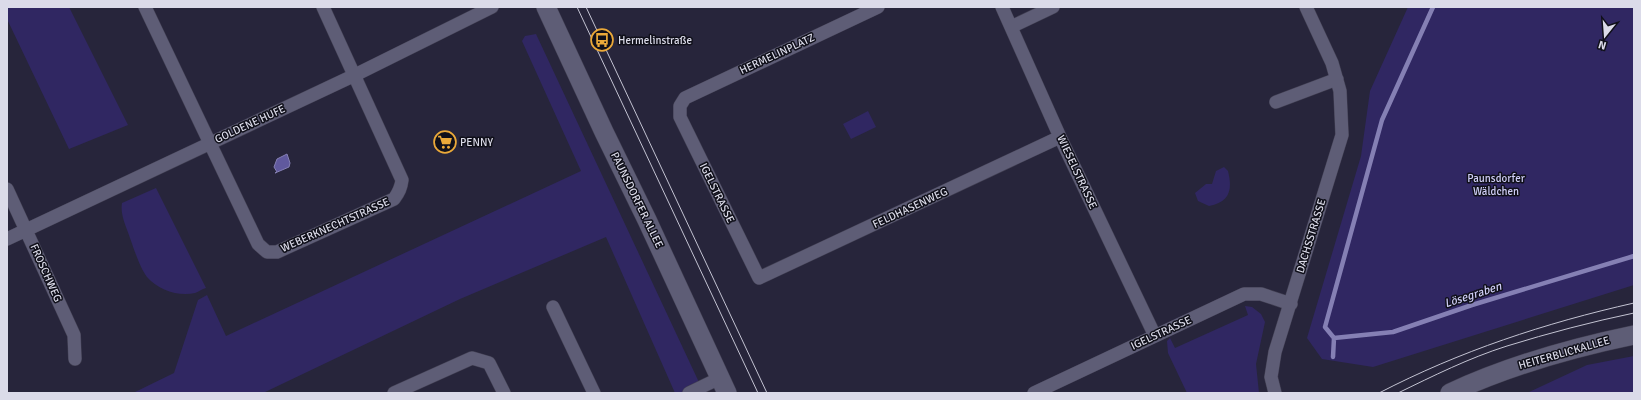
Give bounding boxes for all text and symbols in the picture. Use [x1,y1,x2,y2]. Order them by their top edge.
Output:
north arrow [1585,16,1625,56]
bus stop icon: Hermelinstraße [589,27,615,53]
street label: HERMELINPLATZ [737,31,817,77]
place label: Hermelinstraße [618,34,692,47]
text: N [1597,38,1608,52]
street label: GOLDENE HUFE [213,102,287,146]
supermarket icon: PENNY [432,129,458,155]
street label: WIESELSTRASSE [1054,133,1100,211]
place label: PENNY [460,136,493,149]
street label: PAUNSDORFER ALLEE [608,150,666,250]
street label: IGELSTRASSE [697,161,737,225]
park label: Paunsdorfer Wäldchen [1467,172,1525,198]
street label: FELDHASENWEG [870,185,950,231]
street label: WEBERKNECHTSTRASSE [279,195,391,255]
street label: DACHSSTRASSE [1294,197,1328,275]
street label: FROSCHWEG [27,242,65,304]
water label: Lösegraben [1443,279,1504,311]
street label: IGELSTRASSE [1129,313,1193,353]
street label: HEITERBLICKALLEE [1517,334,1611,372]

